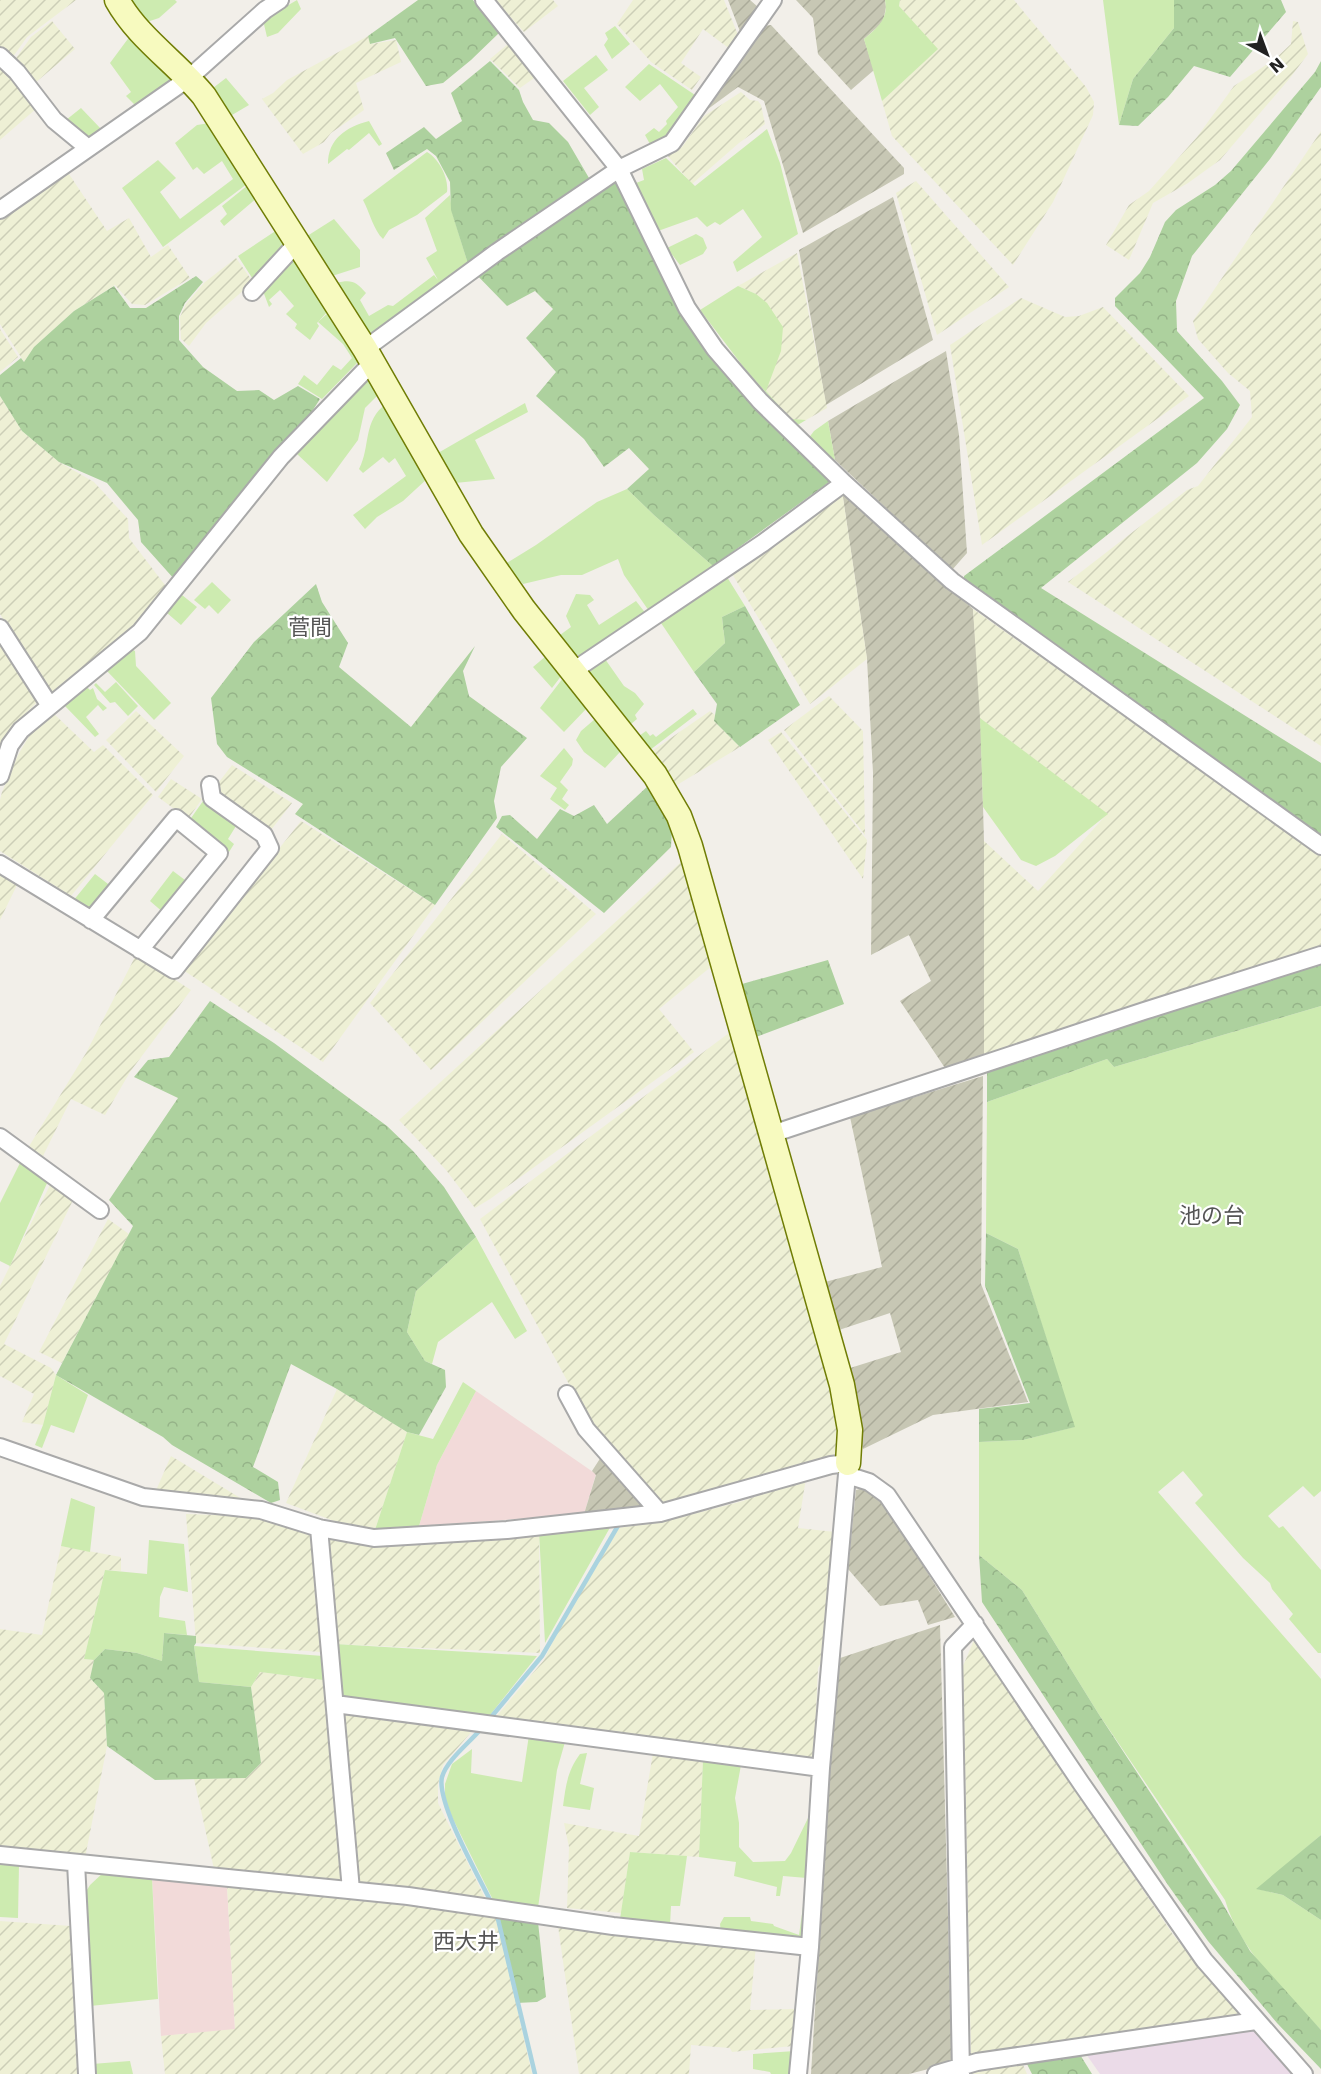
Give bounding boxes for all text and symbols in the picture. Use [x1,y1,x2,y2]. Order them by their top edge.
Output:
north arrow [1237,24,1297,84]
text: N [1265,53,1288,77]
district label: 菅間 [288,615,332,640]
district label: 池の台 [1179,1203,1245,1228]
district label: 西大井 [433,1929,499,1954]

